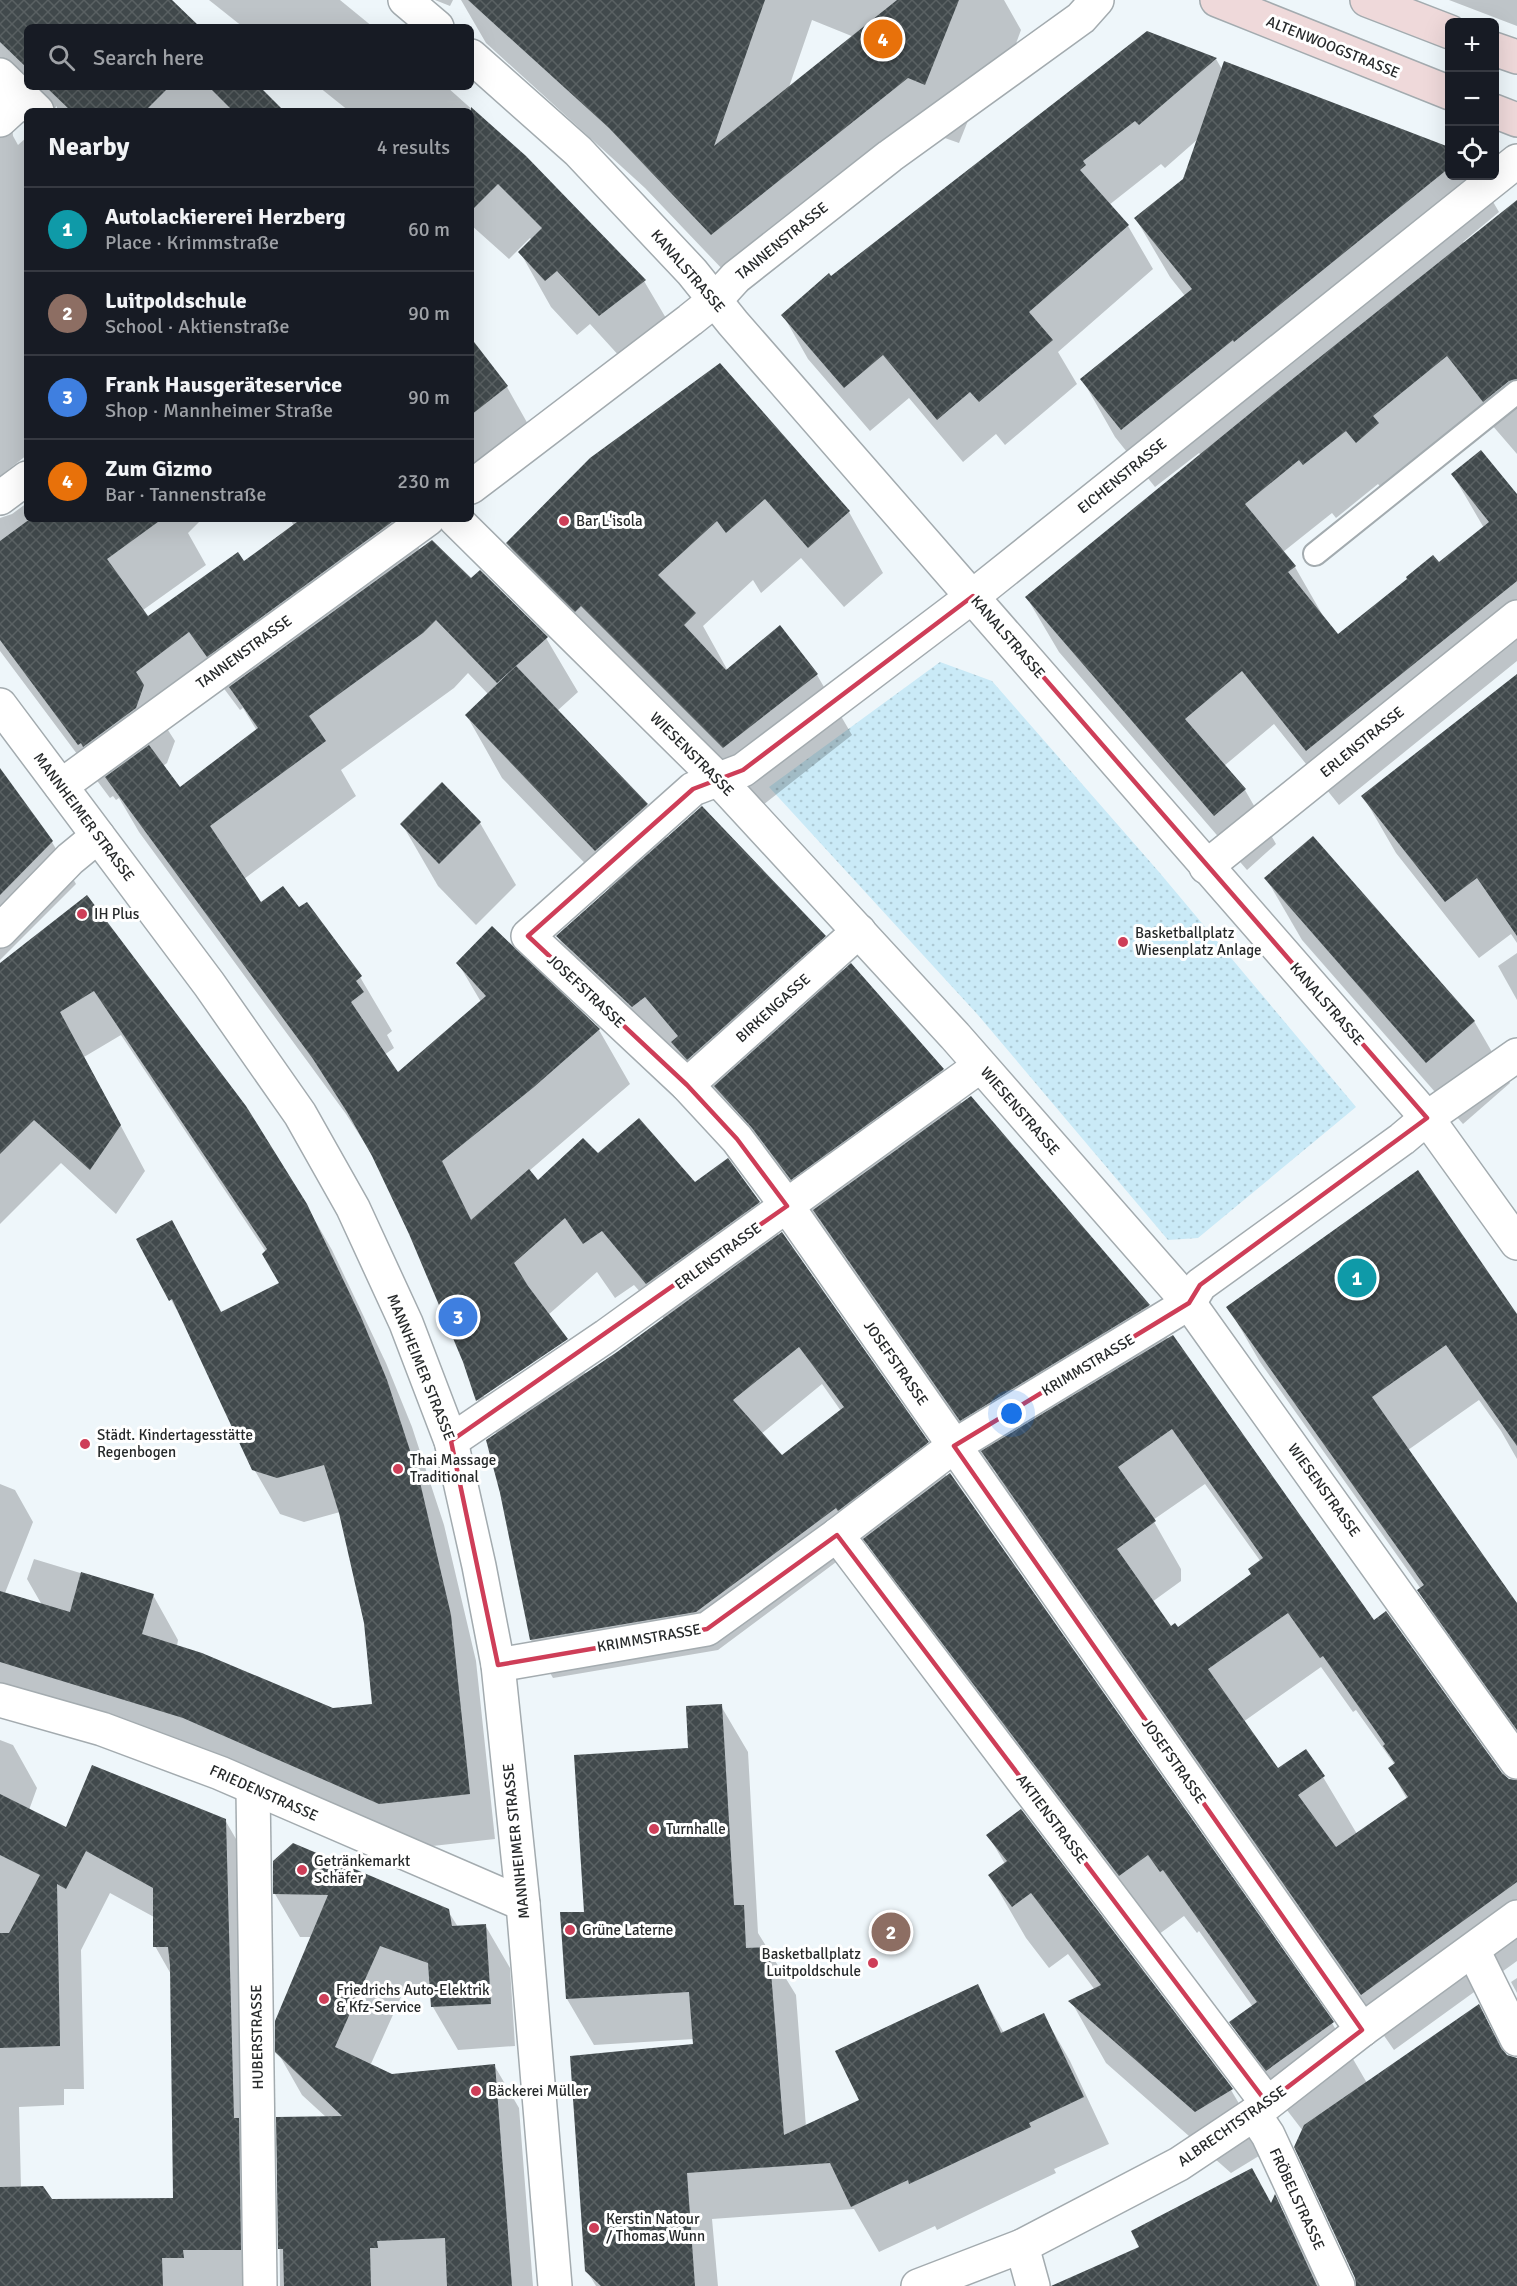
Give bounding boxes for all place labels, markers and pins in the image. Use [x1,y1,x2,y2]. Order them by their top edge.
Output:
pin: 4 [864,16,902,62]
place label: Bar L'isola [576,512,643,530]
marker: Bar L'isola [557,514,571,528]
place label: IH Plus [94,905,140,923]
marker: IH Plus [75,907,89,921]
place label: Basketballplatz Wiesenplatz Anlage [1135,924,1262,959]
marker: Basketballplatz Wiesenplatz Anlage [1116,935,1130,949]
pin: 1 [1338,1256,1376,1300]
pin: 3 [438,1294,478,1340]
place label: Städt. Kindertagesstätte Regenbogen [97,1426,253,1461]
marker: Städt. Kindertagesstätte Regenbogen [78,1437,92,1451]
place label: Thai Massage Traditional [410,1451,496,1486]
marker: Thai Massage Traditional [391,1462,405,1476]
place label: Turnhalle [666,1820,726,1838]
marker: Turnhalle [647,1822,661,1836]
place label: Getränkemarkt Schäfer [314,1852,410,1887]
marker: Getränkemarkt Schäfer [295,1863,309,1877]
pin: 2 [872,1910,910,1954]
place label: Grüne Laterne [582,1921,673,1939]
marker: Grüne Laterne [563,1923,577,1937]
place label: Basketballplatz Luitpoldschule [762,1945,861,1980]
marker: Basketballplatz Luitpoldschule [866,1956,880,1970]
place label: Friedrichs Auto-Elektrik & Kfz-Service [336,1981,490,2016]
marker: Friedrichs Auto-Elektrik & Kfz-Service [317,1992,331,2006]
place label: Bäckerei Müller [488,2082,589,2100]
marker: Bäckerei Müller [469,2084,483,2098]
place label: Kerstin Natour / Thomas Wunn [606,2210,705,2245]
marker: Kerstin Natour / Thomas Wunn [587,2221,601,2235]

